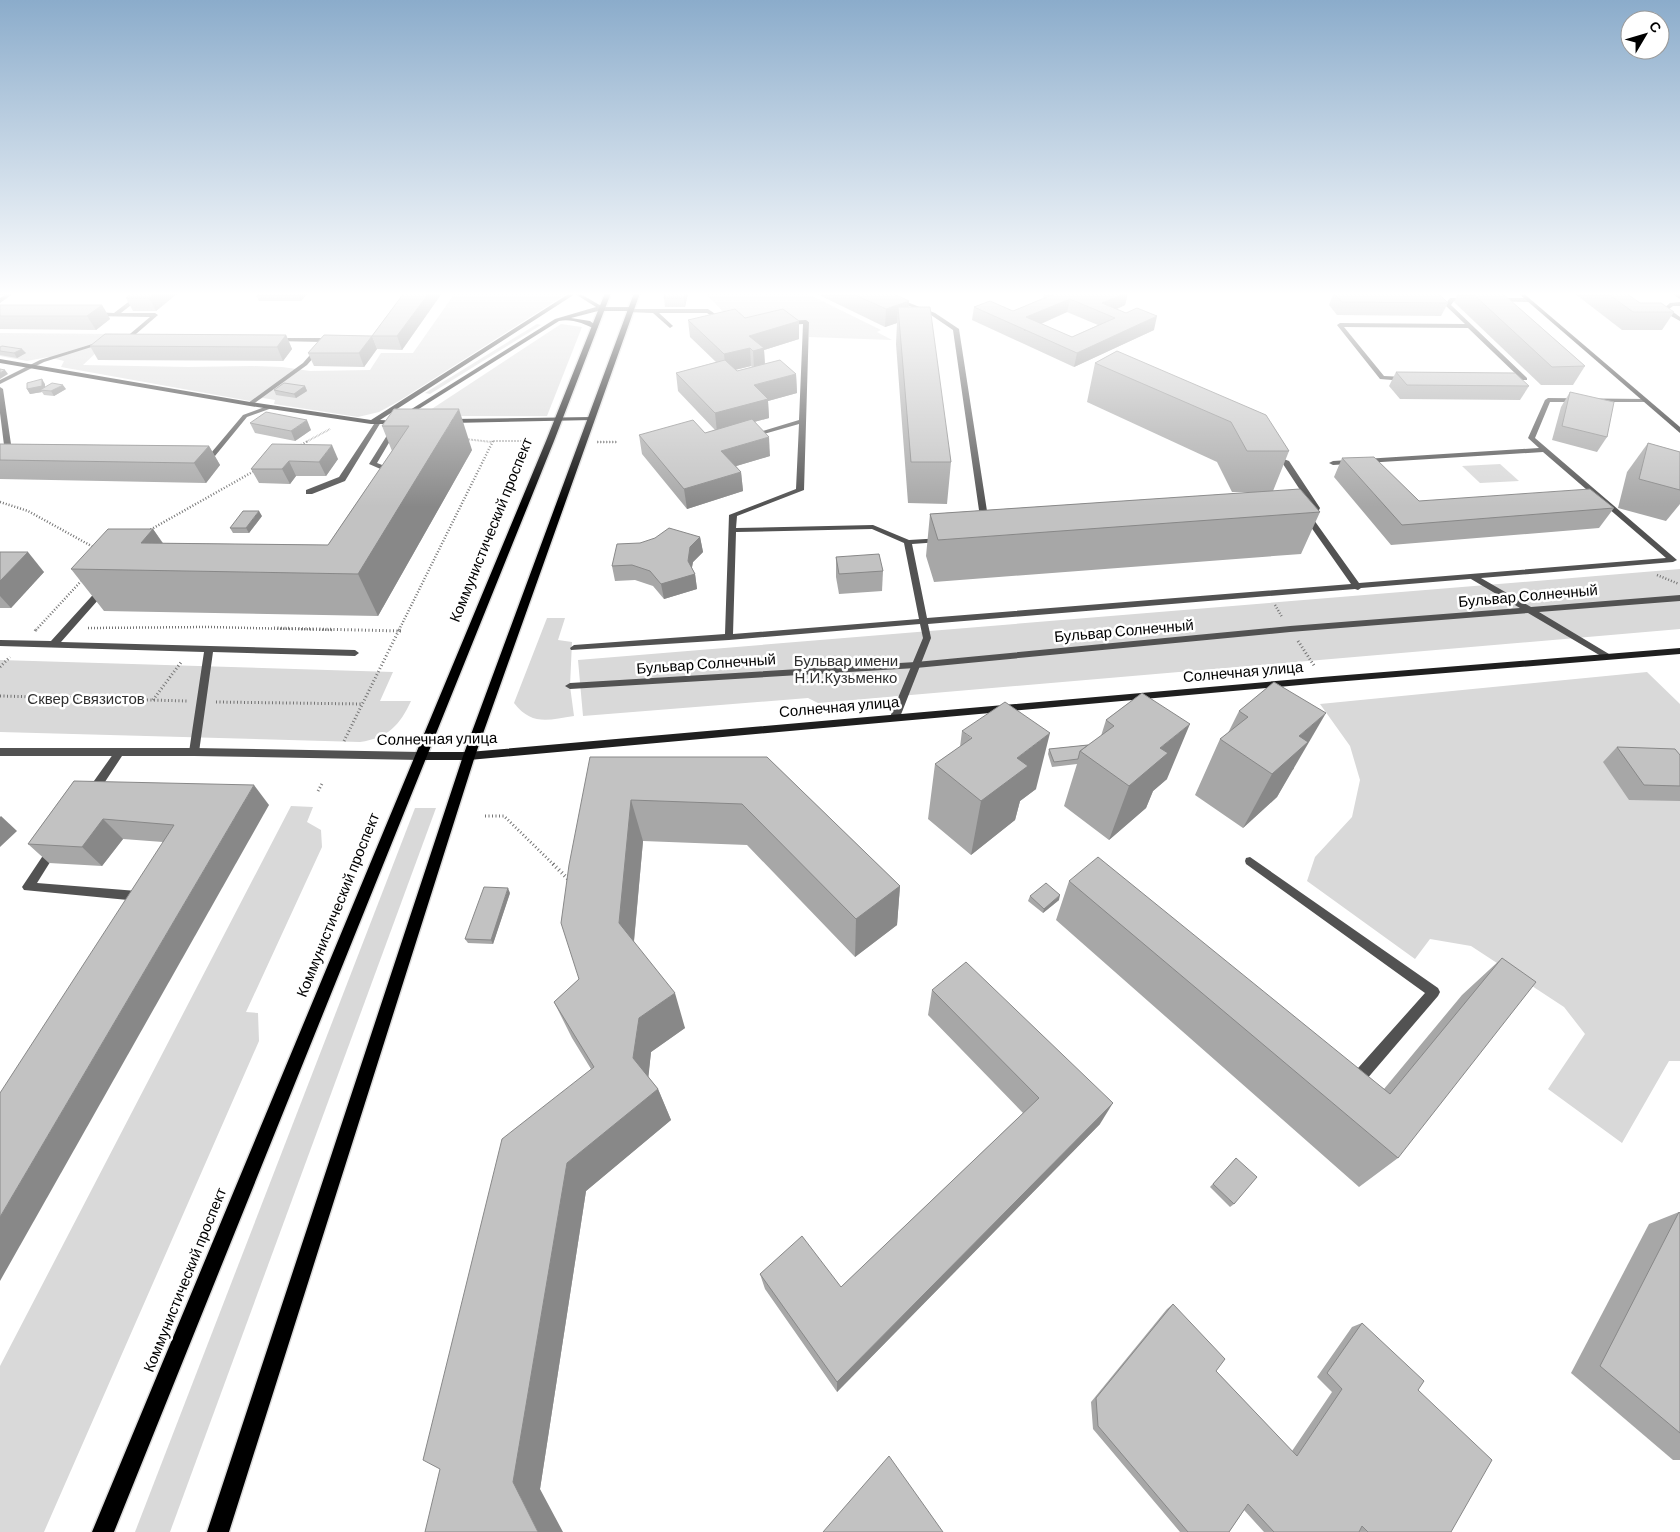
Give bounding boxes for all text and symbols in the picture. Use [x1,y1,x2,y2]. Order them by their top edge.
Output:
north arrow [1620,10,1670,60]
text: С [1646,17,1665,36]
street label: Коммунистический проспект [445,435,535,624]
street label: Бульвар Солнечный [1458,580,1598,610]
street label: Бульвар Солнечный [1054,615,1194,645]
street label: Бульвар Солнечный [636,649,776,677]
park label: Бульвар имени Н.И.Кузьменко [794,651,898,686]
street label: Солнечная улица [1182,657,1304,685]
park label: Сквер Связистов [27,689,145,707]
street label: Солнечная улица [778,692,900,720]
street label: Солнечная улица [377,728,498,748]
street label: Коммунистический проспект [292,810,382,999]
street label: Коммунистический проспект [139,1185,229,1374]

